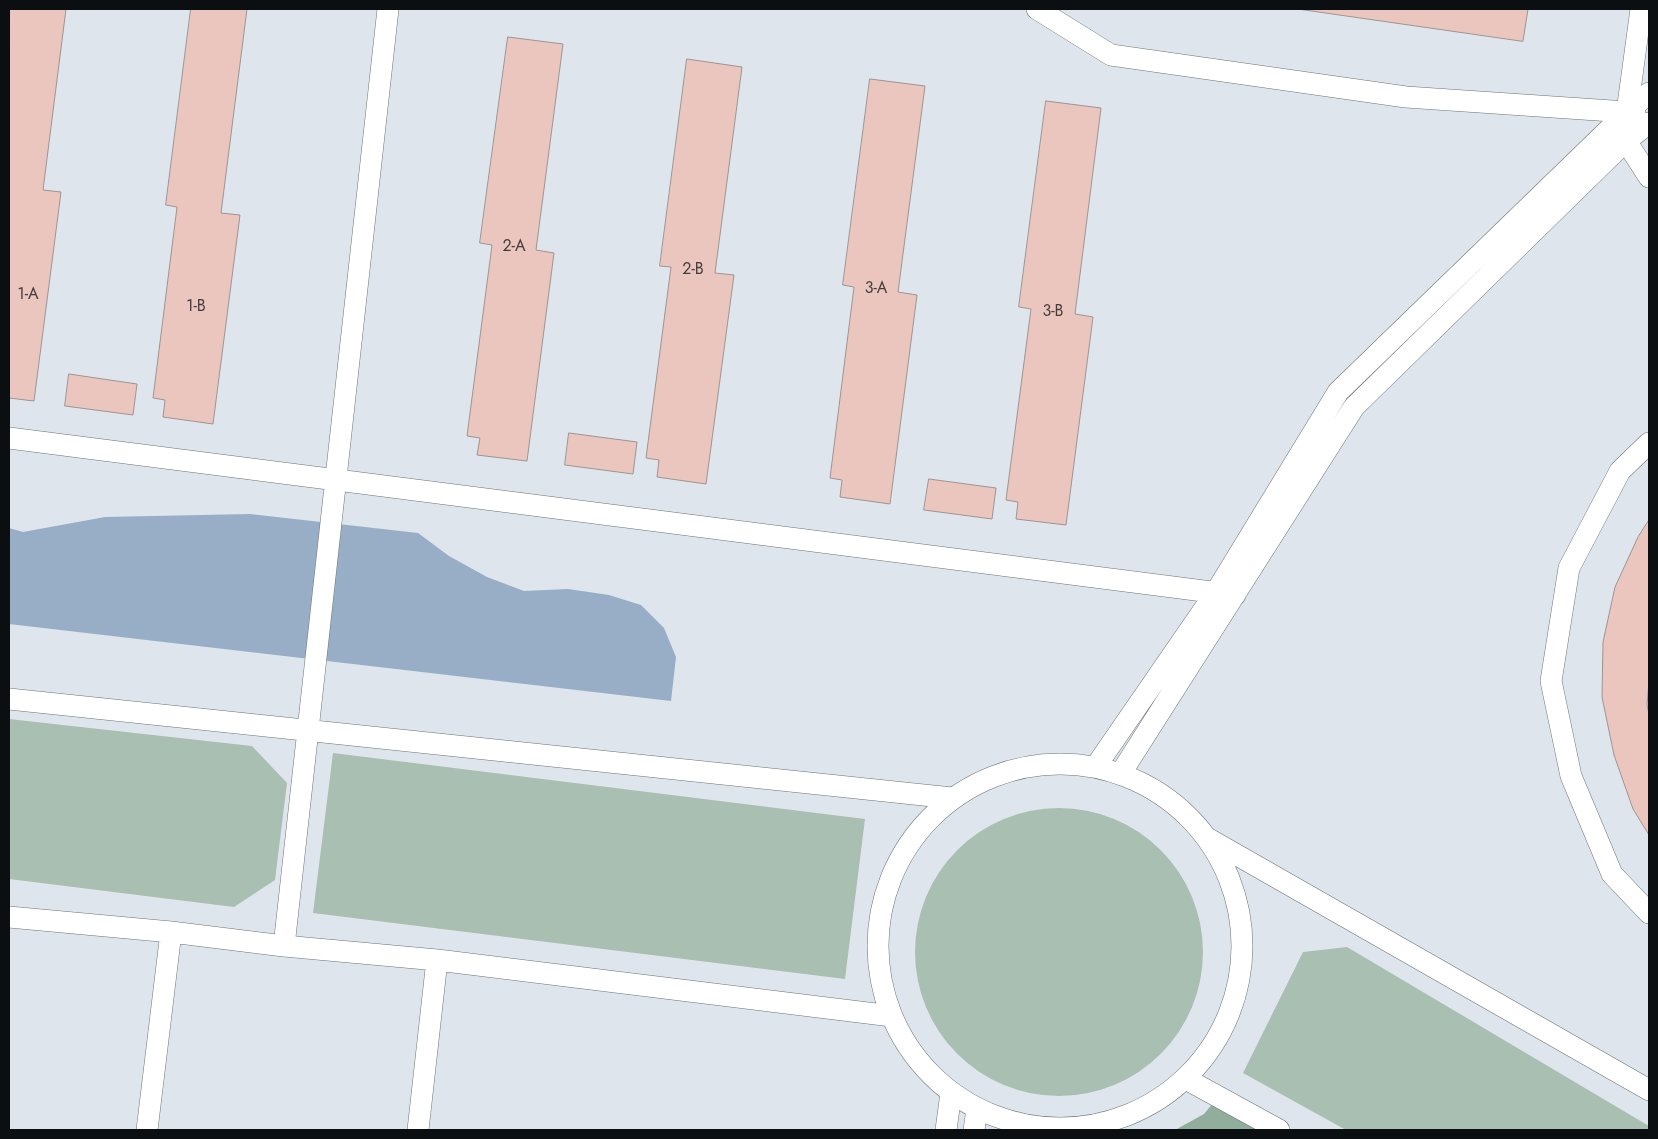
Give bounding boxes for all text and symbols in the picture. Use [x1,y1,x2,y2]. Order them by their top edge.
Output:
house number: 2-A [502,237,526,257]
house number: 2-B [682,260,704,280]
house number: 3-A [865,279,887,299]
house number: 1-A [17,285,39,305]
house number: 1-B [186,297,206,317]
house number: 3-B [1042,302,1064,322]

